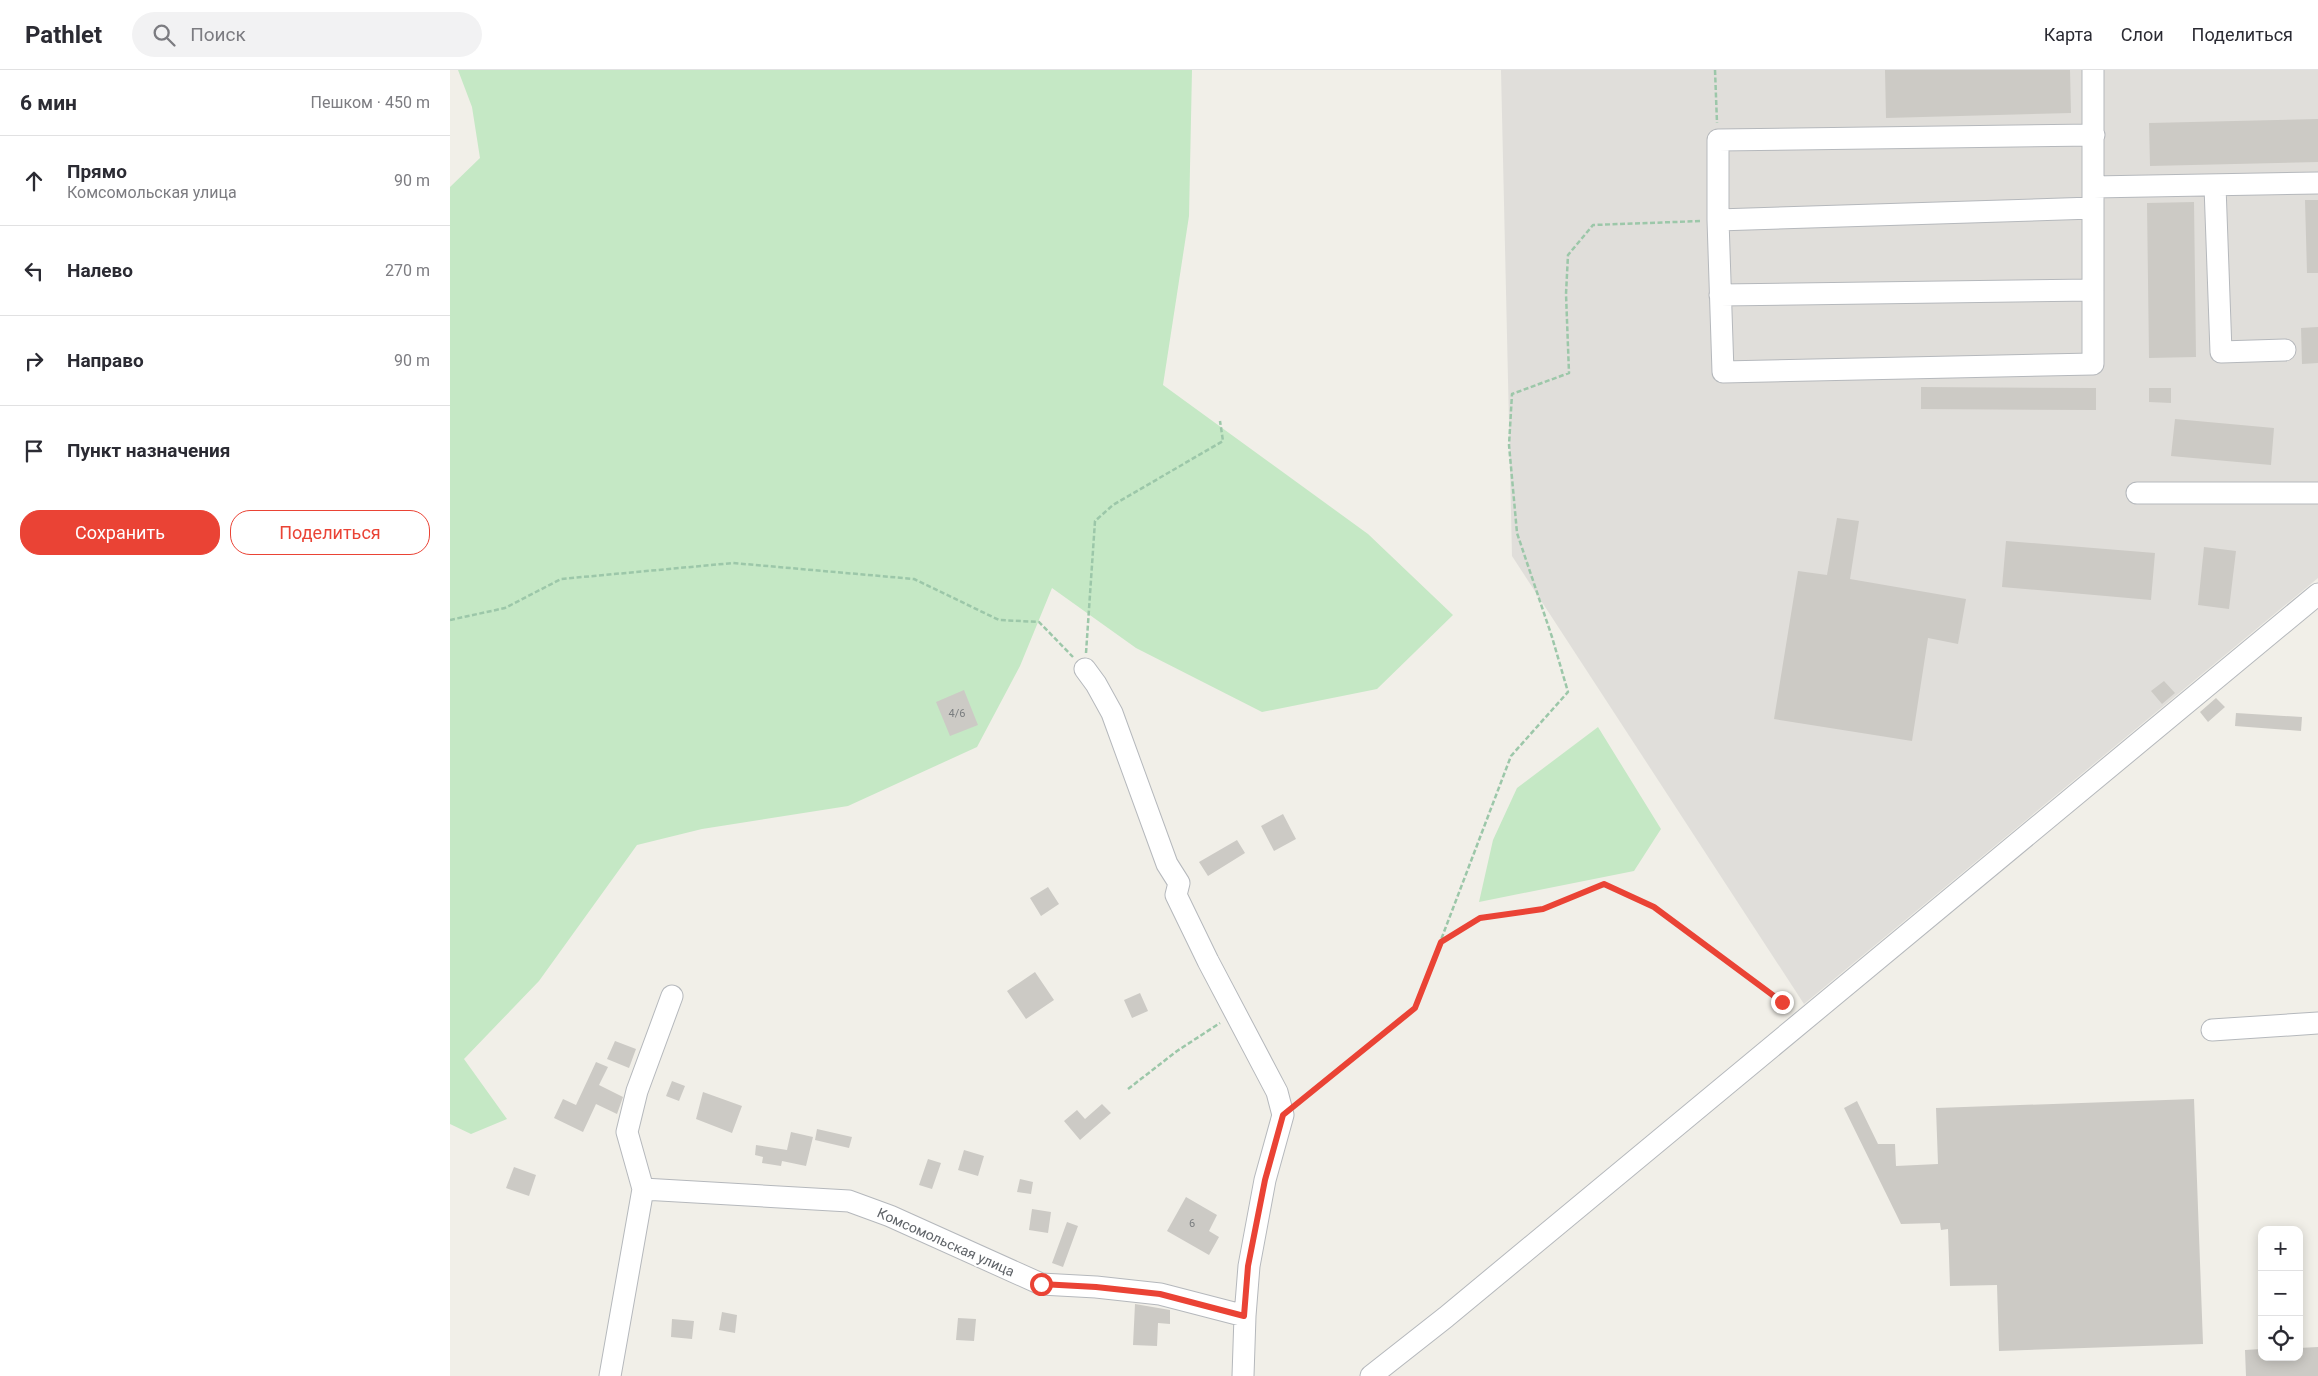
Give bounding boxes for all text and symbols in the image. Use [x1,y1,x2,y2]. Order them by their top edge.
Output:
search box [132,12,482,57]
text: Pathlet [25,21,102,49]
icon: search [150,21,178,49]
text: Поиск [190,23,246,46]
text: Карта [2044,24,2093,45]
text: Слои [2121,24,2164,45]
text: Поделиться [2192,24,2293,45]
text: 6 мин [20,91,77,115]
text: Пешком · 450 m [311,93,430,112]
text: Прямо [67,160,127,183]
icon: ahead [20,167,48,195]
text: 90 m [394,171,430,190]
text: Комсомольская улица [67,183,237,202]
icon: left [20,257,48,285]
text: Налево [67,259,133,282]
text: 270 m [385,261,430,280]
icon: right [20,347,48,375]
text: Направо [67,349,144,372]
text: 90 m [394,351,430,370]
icon: arrive [20,437,48,465]
text: Пункт назначения [67,439,230,462]
button: Сохранить [20,510,220,555]
button: Поделиться [230,510,430,555]
house number: 4/6 [949,707,965,720]
route end [1771,991,1794,1014]
street label: Комсомольская улица [875,1204,1017,1280]
house number: 6 [1189,1217,1195,1230]
map controls [2258,1226,2303,1361]
button: + [2258,1226,2303,1271]
button: − [2258,1271,2303,1316]
route start [1030,1273,1053,1296]
button: locate [2258,1316,2303,1361]

